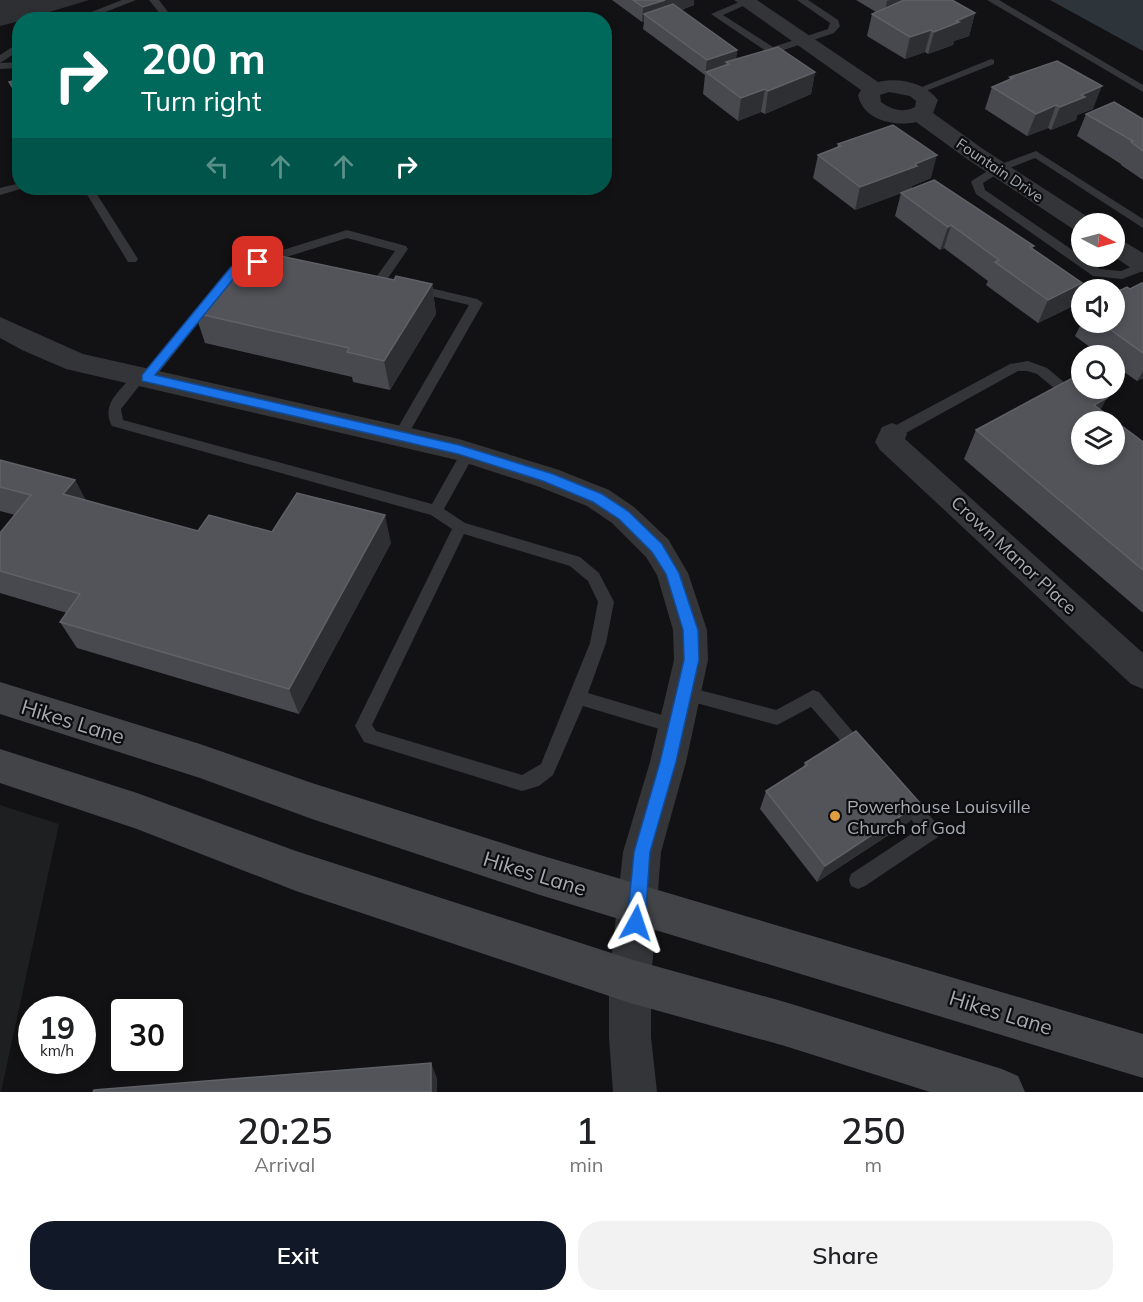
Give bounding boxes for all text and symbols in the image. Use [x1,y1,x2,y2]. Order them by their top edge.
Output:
text: 200 m [141,32,266,85]
icon: right [42,36,120,114]
text: Turn right [141,84,261,118]
street label: Fountain Drive [953,134,1047,206]
icon: left [201,150,234,183]
icon: ahead [264,150,297,183]
icon: ahead [327,150,360,183]
icon: right [390,150,423,183]
north arrow [1071,213,1125,267]
map controls [1071,213,1125,465]
pin [232,236,283,287]
icon: arrive [241,245,274,278]
button: sound [1071,279,1125,333]
button: search [1071,345,1125,399]
button: layers [1071,411,1125,465]
street label: Crown Manor Place [946,491,1082,619]
street label: Hikes Lane [18,693,128,749]
place label: Powerhouse Louisville Church of God [847,795,1031,839]
marker: Powerhouse Louisville Church of God [828,809,842,823]
street label: Hikes Lane [480,845,590,901]
position arrow [604,891,668,955]
street label: Hikes Lane [946,984,1056,1040]
speed limit sign: 30 [108,996,186,1074]
text: 19 [39,1009,75,1047]
text: km/h [40,1041,74,1060]
text: 20:25 [237,1108,332,1153]
text: 1 [576,1108,597,1153]
text: 250 [841,1108,906,1153]
text: Arrival [254,1152,315,1177]
text: min [570,1152,604,1177]
text: m [865,1152,882,1177]
button: Exit [30,1221,566,1290]
button: Share [578,1221,1113,1290]

